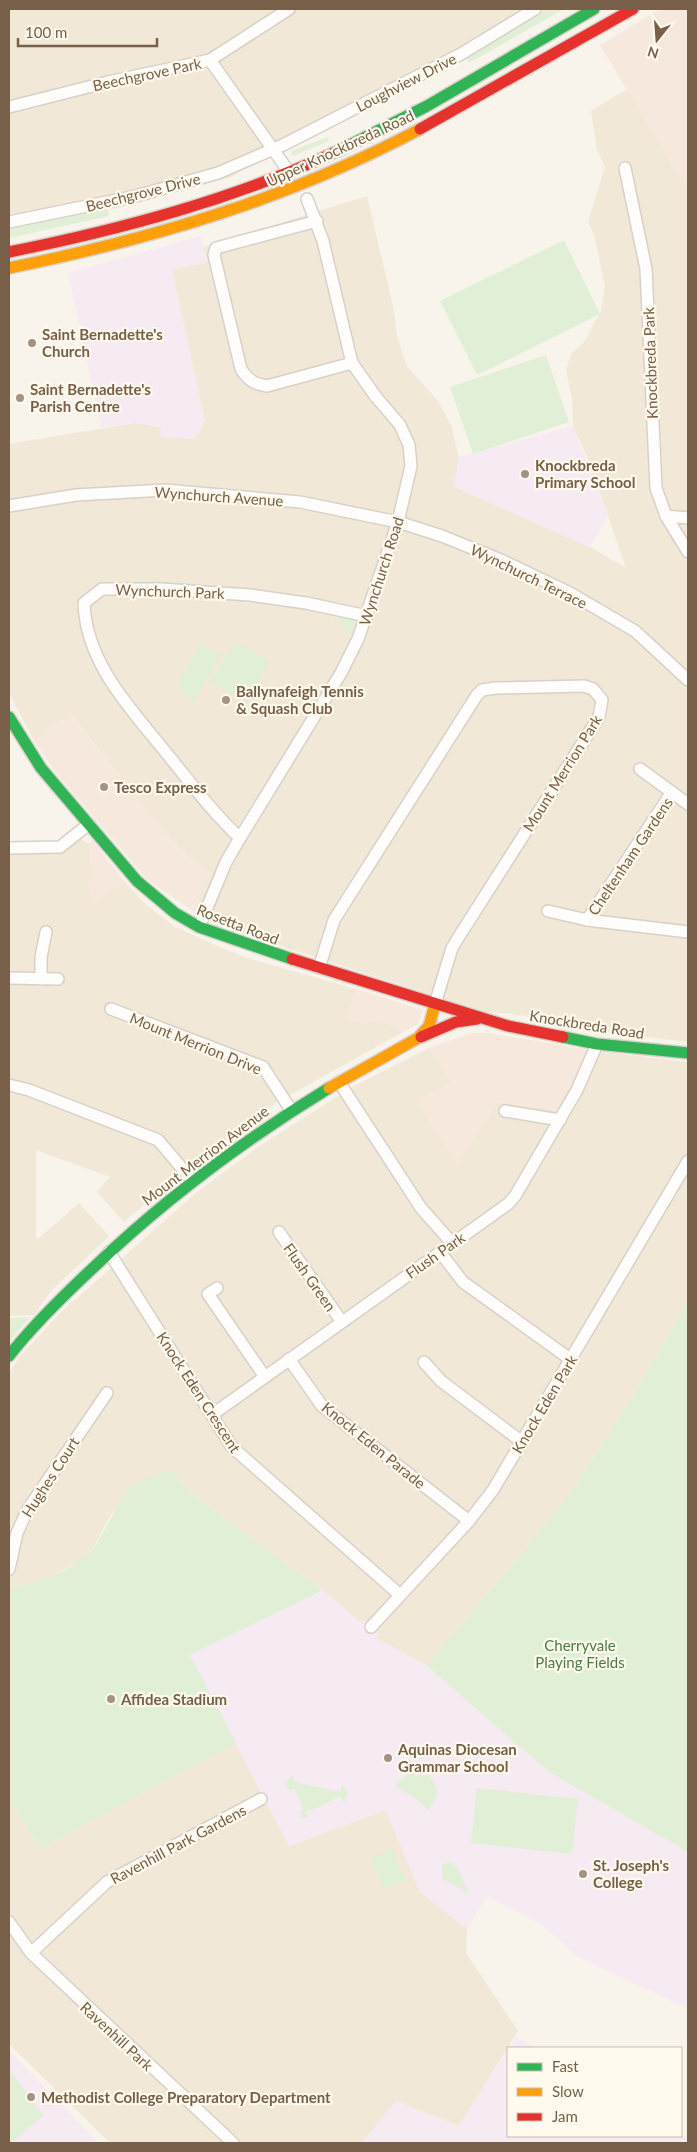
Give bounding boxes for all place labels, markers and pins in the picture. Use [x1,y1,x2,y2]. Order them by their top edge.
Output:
place label: Saint Bernadette's Church [42,325,163,360]
marker: Saint Bernadette's Church [26,337,38,349]
place label: Saint Bernadette's Parish Centre [30,380,151,415]
marker: Saint Bernadette's Parish Centre [14,392,26,404]
place label: Knockbreda Primary School [535,456,635,491]
marker: Knockbreda Primary School [519,468,531,480]
place label: Ballynafeigh Tennis & Squash Club [236,682,364,717]
marker: Ballynafeigh Tennis & Squash Club [220,694,232,706]
place label: Tesco Express [114,778,207,796]
marker: Tesco Express [98,781,110,793]
place label: Affidea Stadium [120,1690,227,1708]
marker: Affidea Stadium [105,1693,117,1705]
place label: Aquinas Diocesan Grammar School [397,1740,517,1775]
marker: Aquinas Diocesan Grammar School [382,1752,394,1764]
place label: St. Joseph's College [593,1856,669,1891]
marker: St. Joseph's College [577,1868,589,1880]
place label: Methodist College Preparatory Department [41,2088,331,2106]
marker: Methodist College Preparatory Department [25,2091,37,2103]

